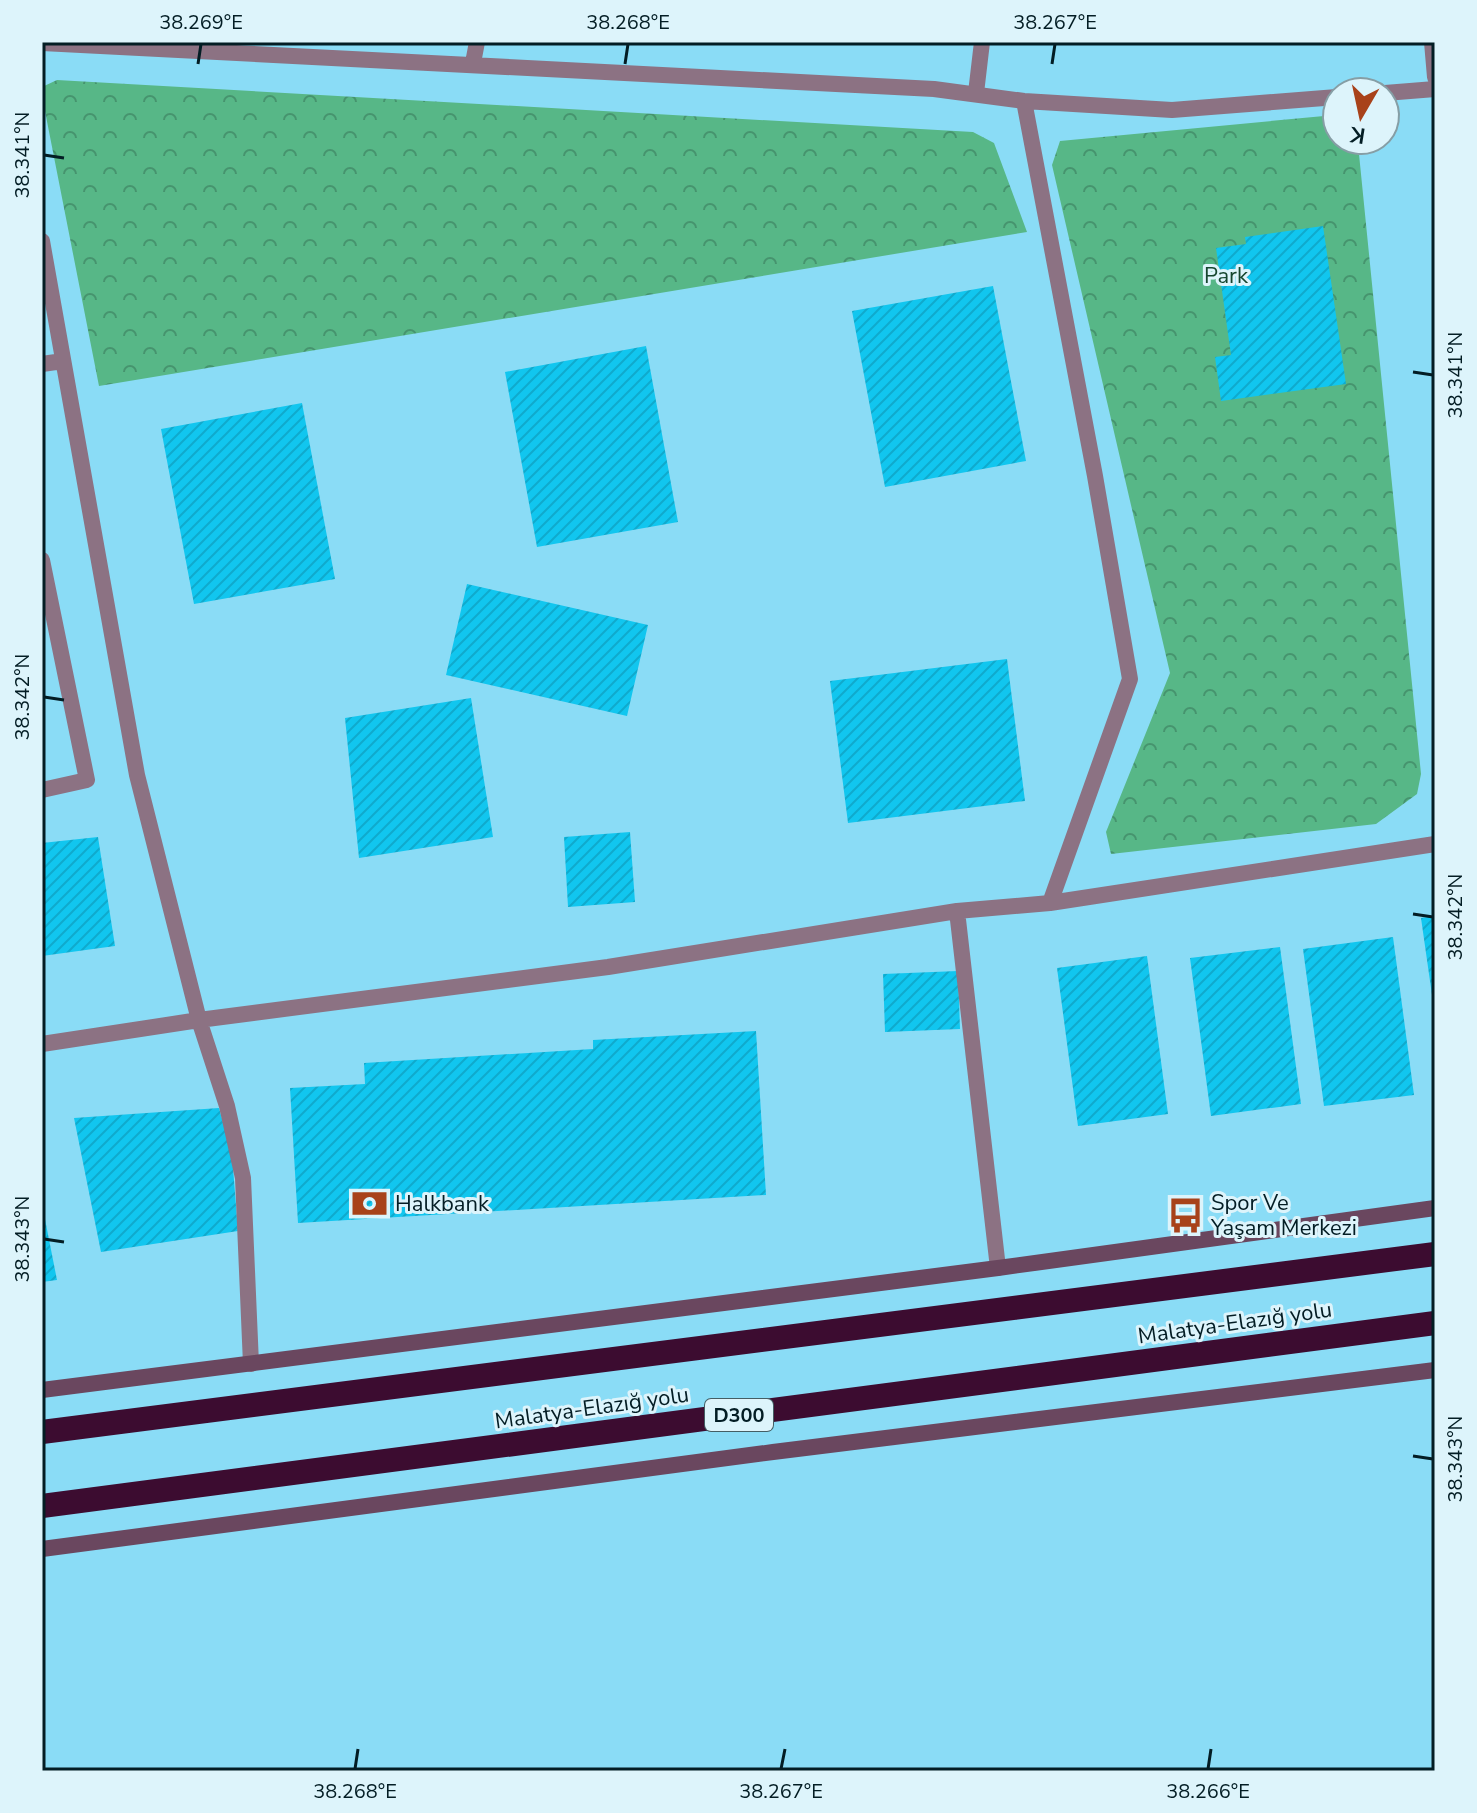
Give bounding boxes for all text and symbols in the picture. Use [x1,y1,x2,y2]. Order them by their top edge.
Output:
text: 38.269°E [159,9,243,36]
text: 38.268°E [586,9,670,36]
text: 38.267°E [1013,9,1097,36]
north arrow [1321,76,1401,156]
text: 38.341°N [9,112,36,198]
text: K [1347,119,1368,151]
park label: Park [1204,261,1249,291]
text: 38.341°N [1442,332,1469,418]
text: 38.342°N [9,654,36,740]
text: 38.342°N [1442,874,1469,960]
bank icon: Halkbank [350,1185,388,1223]
place label: Spor Ve Yaşam Merkezi [1210,1188,1357,1243]
place label: Halkbank [395,1189,490,1219]
text: 38.343°N [9,1196,36,1282]
bus stop icon: Spor Ve Yaşam Merkezi [1166,1197,1204,1235]
street label: Malatya-Elazığ yolu [1136,1295,1334,1351]
street label: Malatya-Elazığ yolu [493,1380,691,1436]
road number: D300 [705,1399,773,1431]
text: 38.343°N [1442,1416,1469,1502]
text: 38.268°E [313,1778,397,1805]
text: 38.267°E [739,1778,823,1805]
text: 38.266°E [1166,1778,1250,1805]

